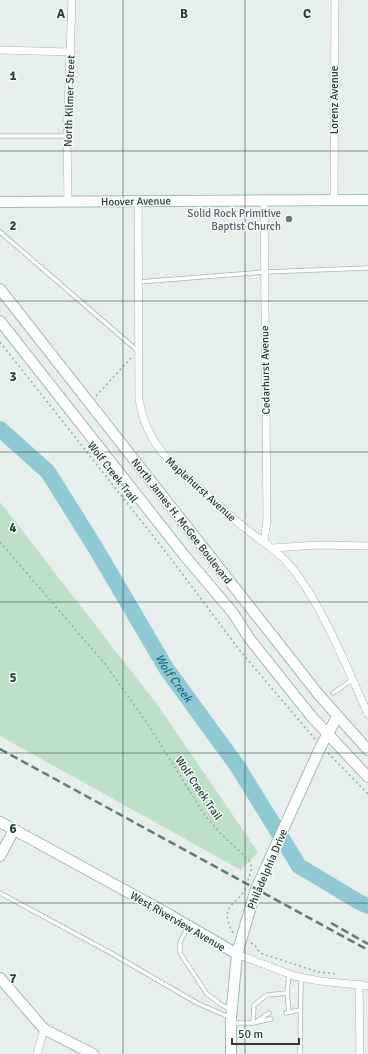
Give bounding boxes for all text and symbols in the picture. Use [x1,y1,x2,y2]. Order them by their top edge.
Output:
text: A [57,6,66,22]
text: B [180,6,188,22]
text: C [303,6,311,22]
street label: North Kilmer Street [61,55,78,147]
street label: Lorenz Avenue [328,66,341,134]
text: 1 [9,68,17,84]
street label: Hoover Avenue [101,194,171,209]
place label: Solid Rock Primitive Baptist Church [187,207,281,233]
marker: Solid Rock Primitive Baptist Church [284,214,294,224]
text: 2 [9,218,17,234]
street label: Cedarhurst Avenue [258,325,273,415]
text: 3 [9,369,17,385]
street label: Wolf Creek Trail [85,439,141,505]
street label: Maplehurst Avenue [163,454,239,524]
street label: North James H. McGee Boulevard [128,456,235,587]
text: 4 [9,520,17,536]
water label: Wolf Creek [151,651,196,706]
text: 5 [9,670,17,686]
street label: Wolf Creek Trail [173,754,225,823]
text: 6 [9,821,17,837]
street label: Philadelphia Drive [245,827,290,911]
street label: West Riverview Avenue [128,889,228,954]
text: 7 [9,971,17,987]
scale bar [232,1020,299,1046]
text: 50 m [238,1027,263,1042]

